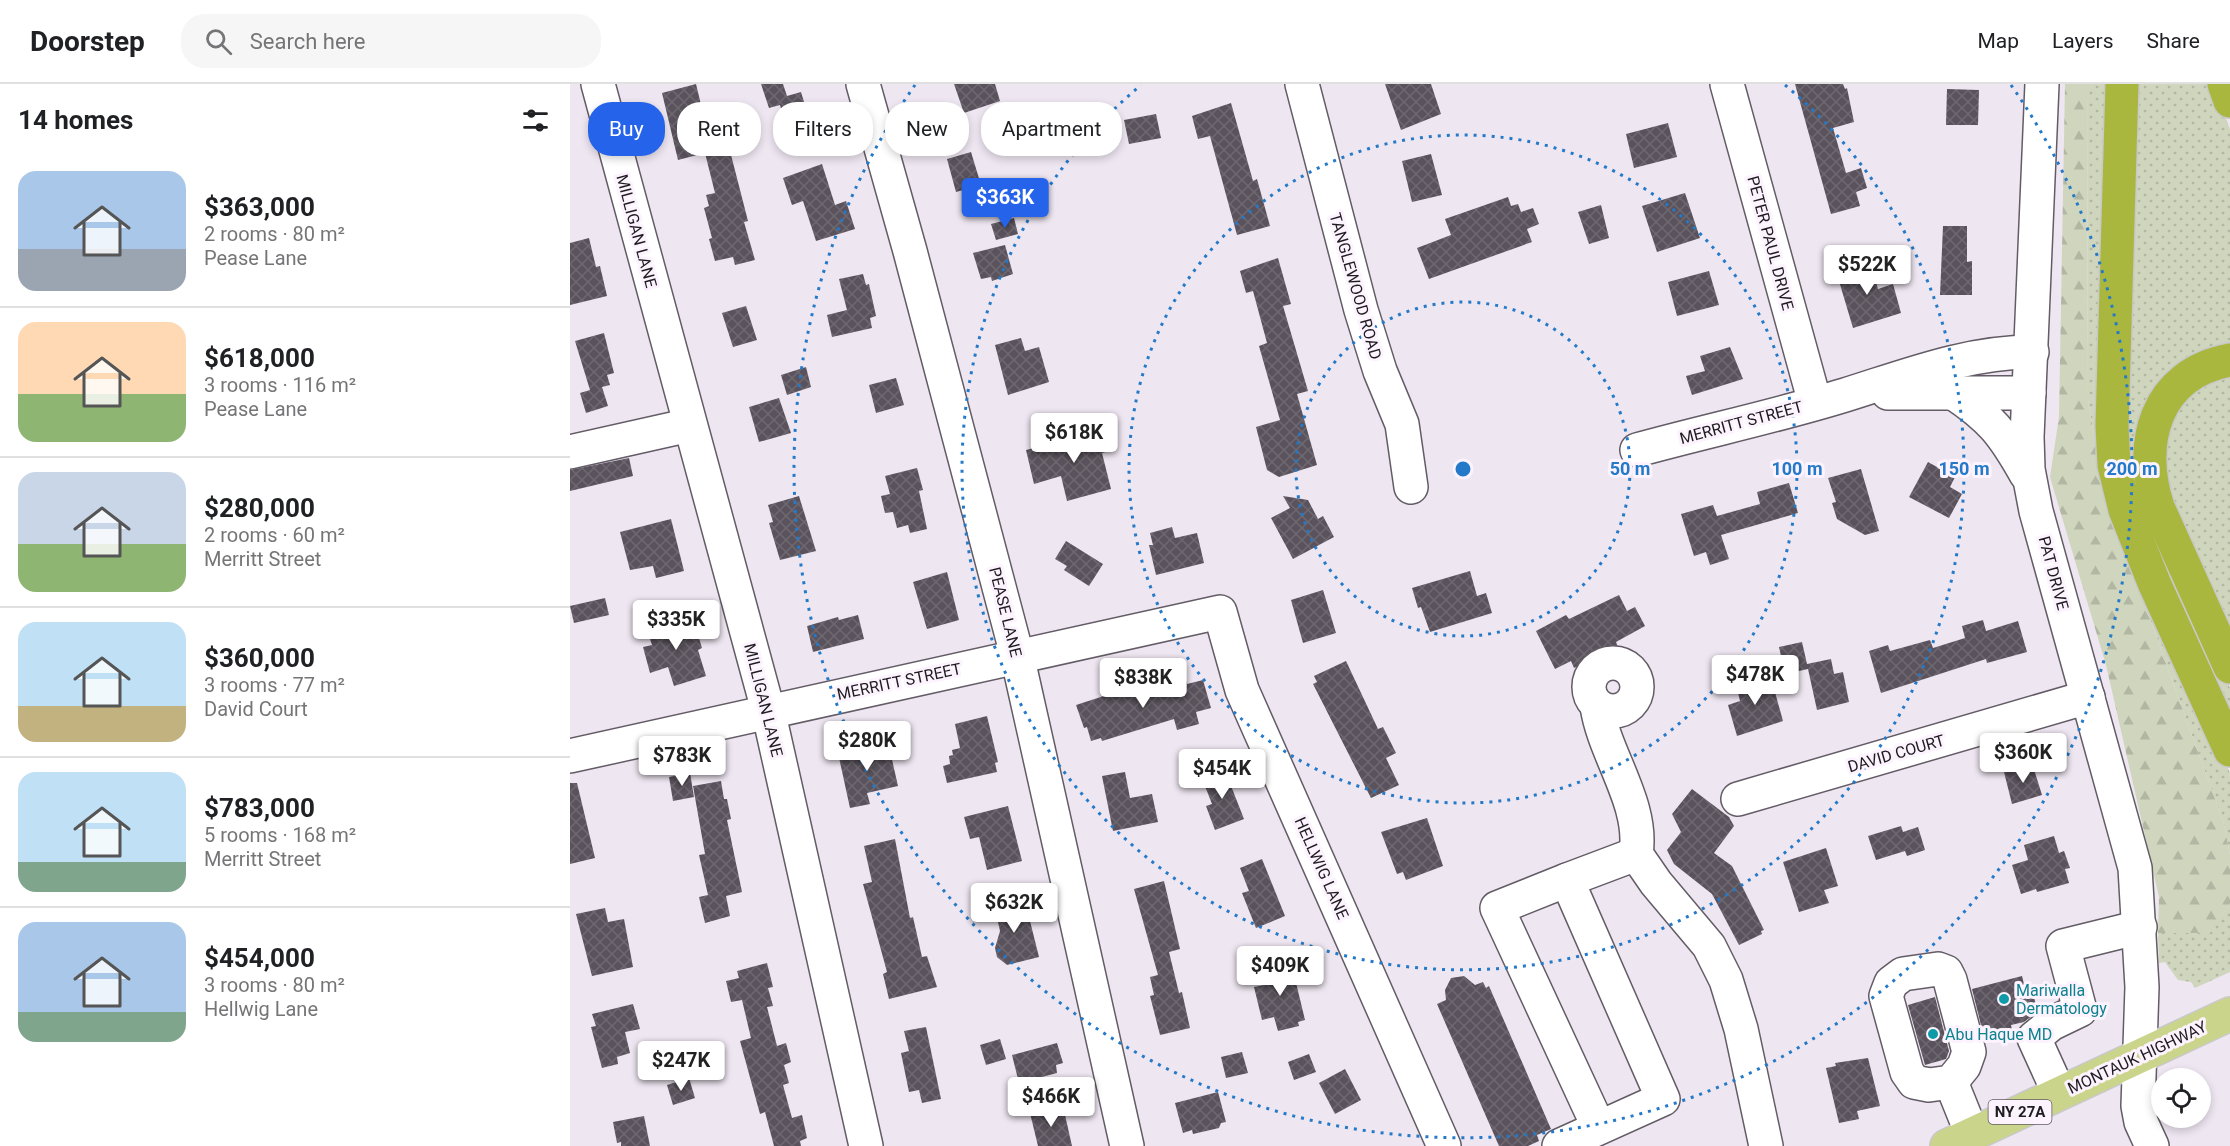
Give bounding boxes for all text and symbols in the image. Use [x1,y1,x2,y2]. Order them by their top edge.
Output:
search box [181,14,601,68]
text: Doorstep [30,25,145,58]
icon: search [202,25,235,58]
text: Search here [250,29,366,54]
text: Map [1977,29,2019,53]
text: Layers [2052,29,2113,53]
text: Share [2146,29,2200,53]
chip: Buy [588,102,665,156]
chip: Rent [677,102,761,156]
chip: Filters [773,102,873,156]
chip: New [885,102,969,156]
chip: Apartment [981,102,1122,156]
icon: filters [519,104,552,137]
text: 14 homes [18,105,133,135]
street label: MILLIGAN LANE [612,172,661,290]
street label: PETER PAUL DRIVE [1743,174,1798,312]
pin: $363K [963,178,1047,229]
text: $363K [976,185,1034,209]
text: $363,000 [204,192,315,222]
icon: home [66,195,138,267]
street label: TANGLEWOOD ROAD [1325,211,1386,362]
text: 2 rooms · 80 m² [204,222,345,246]
pin: $522K [1825,245,1909,296]
text: Pease Lane [204,246,307,270]
text: $522K [1838,252,1896,276]
text: $618,000 [204,343,315,373]
icon: home [66,346,138,418]
text: 3 rooms · 116 m² [204,373,356,397]
text: Pease Lane [204,397,307,421]
street label: MERRITT STREET [1678,397,1805,448]
pin: $618K [1032,413,1116,464]
text: $618K [1045,420,1103,444]
text: 50 m [1610,458,1650,479]
text: 100 m [1771,458,1823,479]
text: 150 m [1938,458,1990,479]
text: 200 m [2106,458,2158,479]
centre of rings [1453,459,1473,479]
text: $280,000 [204,493,315,523]
icon: home [66,496,138,568]
text: 2 rooms · 60 m² [204,523,345,547]
street label: PAT DRIVE [2035,534,2072,612]
text: Merritt Street [204,547,321,571]
street label: PEASE LANE [985,565,1026,659]
pin: $335K [634,600,718,651]
text: $335K [647,607,705,631]
street label: MILLIGAN LANE [740,641,787,759]
text: $360,000 [204,643,315,673]
icon: home [66,646,138,718]
pin: $478K [1713,655,1797,706]
pin: $838K [1101,658,1185,709]
street label: MERRITT STREET [835,659,963,704]
text: $478K [1726,662,1784,686]
text: $838K [1114,665,1172,689]
text: 3 rooms · 77 m² [204,673,345,697]
text: David Court [204,697,308,721]
pin: $280K [825,721,909,772]
text: $280K [838,728,896,752]
street label: DAVID COURT [1846,730,1947,776]
pin: $360K [1981,733,2065,784]
pin: $783K [640,736,724,787]
text: $360K [1994,740,2052,764]
text: $783K [653,743,711,767]
pin: $454K [1180,749,1264,800]
text: $454K [1193,756,1251,780]
text: $783,000 [204,793,315,823]
icon: home [66,796,138,868]
street label: HELLWIG LANE [1291,814,1353,922]
text: 5 rooms · 168 m² [204,823,356,847]
text: Merritt Street [204,847,321,871]
pin: $632K [972,883,1056,934]
text: $632K [985,890,1043,914]
text: $454,000 [204,943,315,973]
icon: home [66,946,138,1018]
pin: $409K [1238,946,1322,997]
text: $409K [1251,953,1309,977]
text: 3 rooms · 80 m² [204,973,345,997]
place label: Mariwalla Dermatology [2016,981,2107,1018]
marker: Mariwalla Dermatology [1997,992,2011,1006]
text: Hellwig Lane [204,997,318,1021]
street label: MONTAUK HIGHWAY [2065,1017,2210,1098]
place label: Abu Haque MD [1945,1025,2052,1044]
marker: Abu Haque MD [1926,1027,1940,1041]
pin: $247K [639,1041,723,1092]
text: $247K [652,1048,710,1072]
map controls [2151,1068,2211,1128]
button: locate [2151,1068,2211,1128]
pin: $466K [1009,1077,1093,1128]
text: $466K [1022,1084,1080,1108]
road number: NY 27A [1988,1100,2052,1124]

